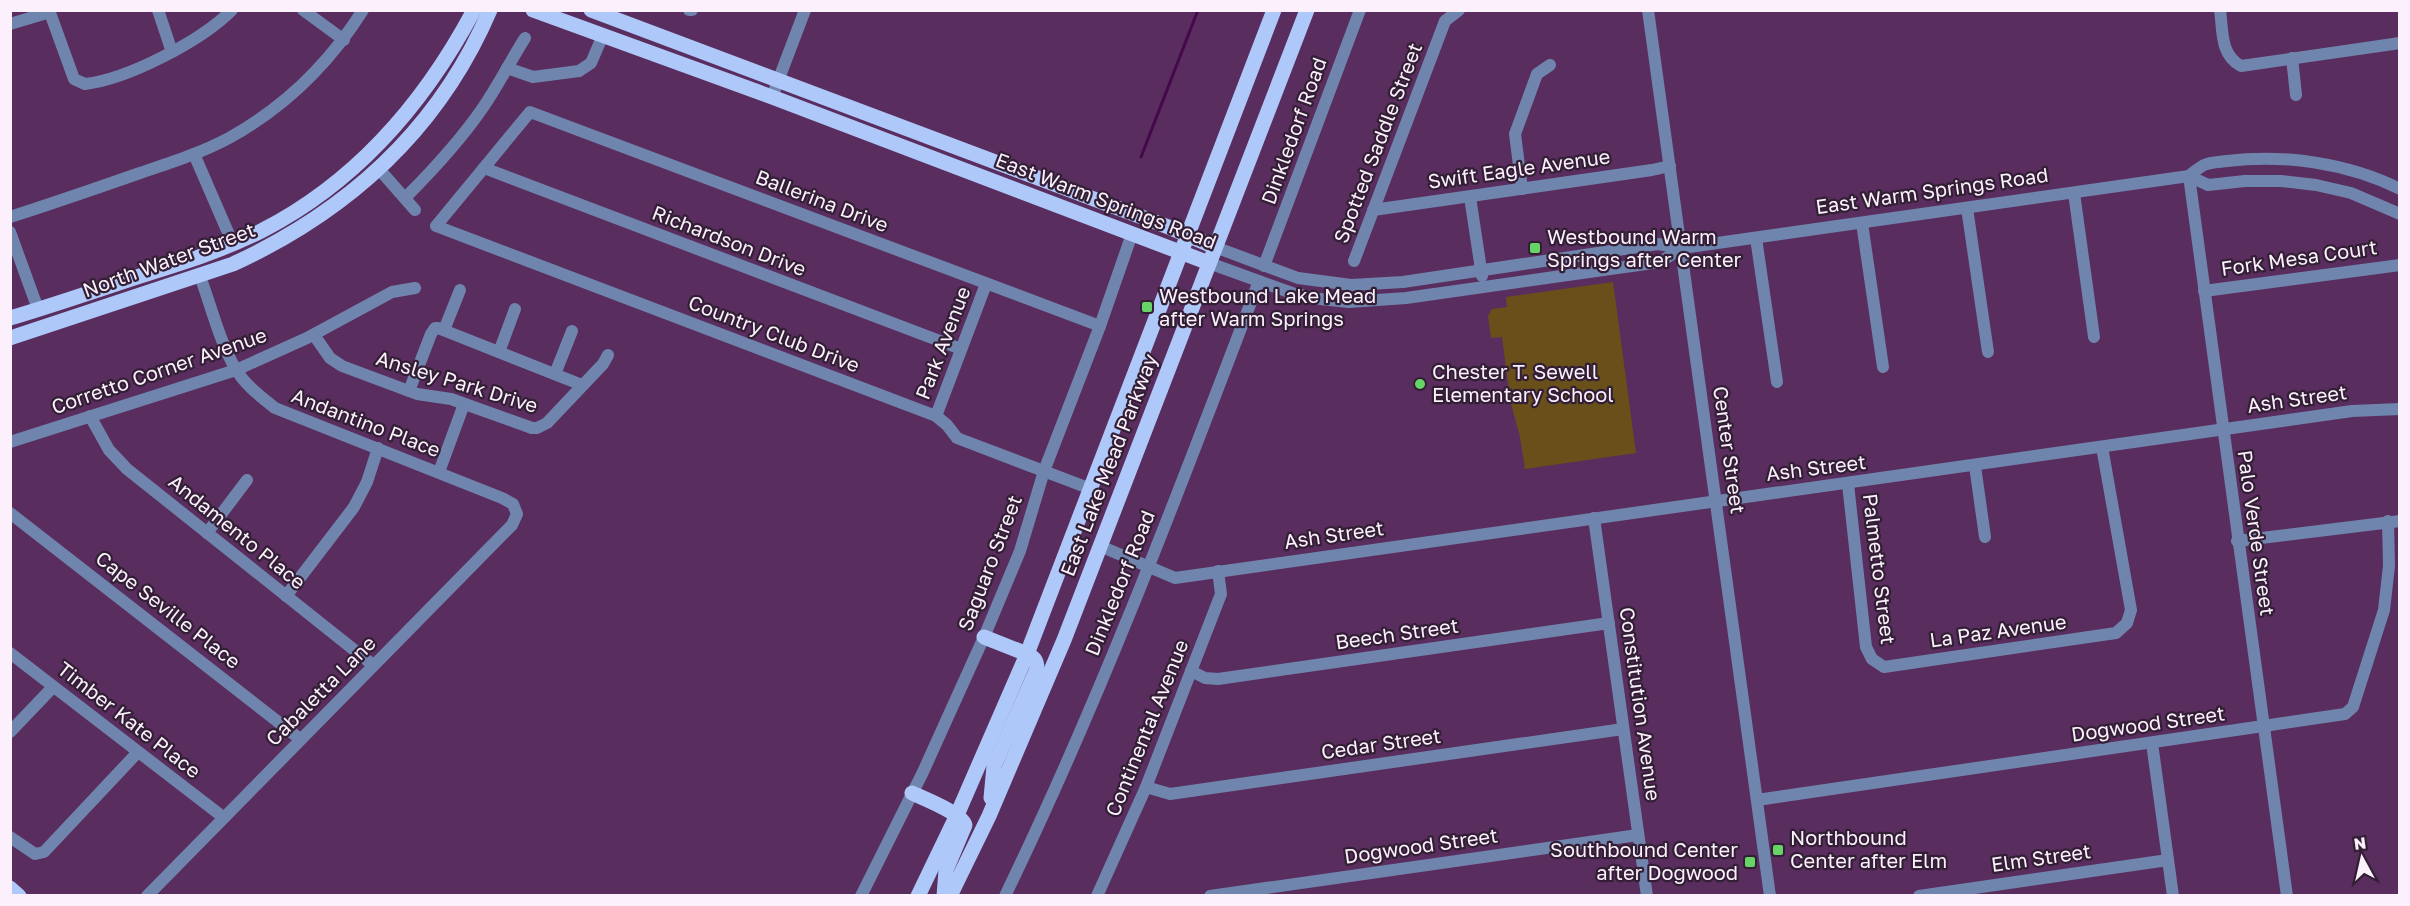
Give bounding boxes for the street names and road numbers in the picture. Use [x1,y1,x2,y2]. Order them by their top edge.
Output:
street label: Spotted Saddle Street [1328,39,1426,246]
street label: Dinkledorf Road [1255,54,1331,207]
street label: Swift Eagle Avenue [1426,143,1611,193]
street label: East Warm Springs Road [993,147,1220,253]
street label: East Warm Springs Road [1814,162,2050,218]
street label: Ballerina Drive [753,164,892,236]
street label: Richardson Drive [649,200,810,280]
street label: North Water Street [79,217,258,301]
street label: Fork Mesa Court [2219,234,2378,280]
street label: Park Avenue [910,283,975,402]
street label: Country Club Drive [685,289,863,377]
street label: Corretto Corner Avenue [48,322,269,418]
street label: Ansley Park Drive [374,345,541,417]
street label: East Lake Mead Parkway [1055,350,1162,579]
street label: Ash Street [2245,379,2348,417]
street label: Andantino Place [289,383,444,461]
street label: Center Street [1709,384,1751,515]
street label: Ash Street [1765,449,1867,485]
street label: Palo Verde Street [2233,449,2280,617]
street label: Andamento Place [164,469,311,594]
street label: Saguaro Street [952,491,1026,634]
street label: Palmetto Street [1859,492,1901,646]
street label: Dinkledorf Road [1079,506,1159,659]
street label: Ash Street [1282,515,1385,553]
street label: Cape Seville Place [92,545,246,673]
street label: Constitution Avenue [1616,606,1666,802]
street label: La Paz Avenue [1928,609,2068,651]
street label: Beech Street [1334,612,1460,654]
street label: Cabaletta Lane [260,630,380,750]
street label: Continental Avenue [1100,636,1192,819]
street label: Timber Kate Place [53,656,206,782]
street label: Dogwood Street [2070,700,2226,746]
street label: Cedar Street [1319,723,1442,763]
street label: Dogwood Street [1343,822,1499,868]
street label: Elm Street [1989,838,2092,876]

